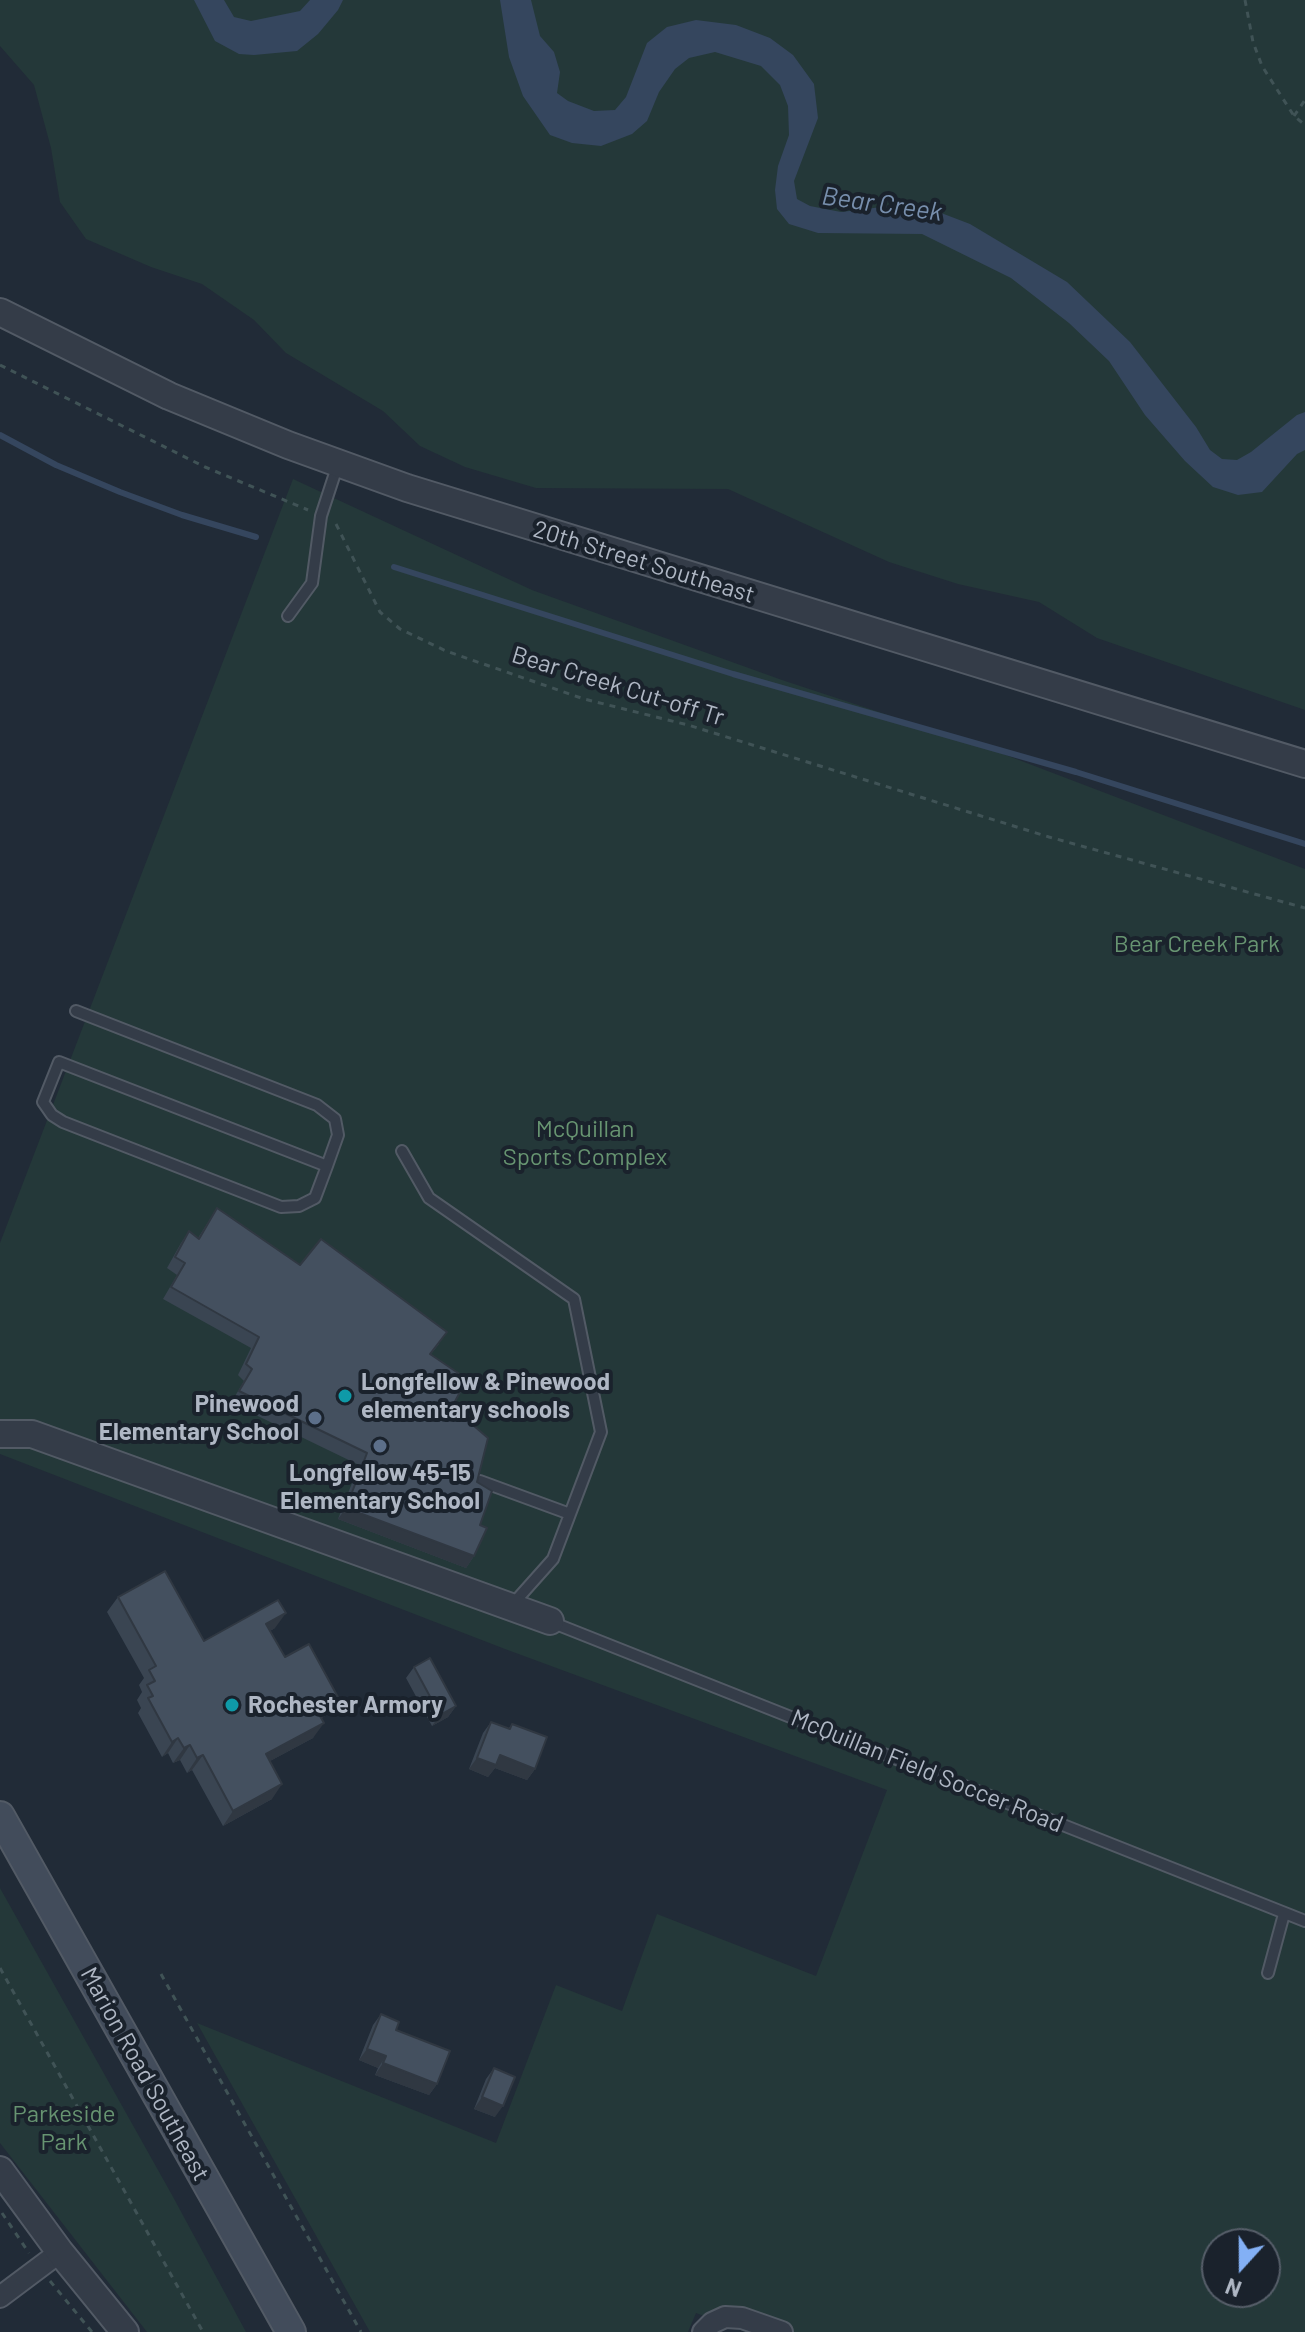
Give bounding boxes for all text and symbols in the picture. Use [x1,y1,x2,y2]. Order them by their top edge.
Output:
water label: Bear Creek [820,180,944,228]
street label: 20th Street Southeast [530,515,758,609]
street label: Bear Creek Cut-off Tr [508,640,728,732]
park label: Bear Creek Park [1114,930,1280,958]
park label: McQuillan Sports Complex [503,1115,667,1171]
place label: Longfellow & Pinewood elementary schools [361,1368,610,1424]
marker: Longfellow & Pinewood elementary schools [336,1387,354,1405]
place label: Pinewood Elementary School [99,1390,299,1446]
marker: Pinewood Elementary School [306,1409,324,1427]
marker: Longfellow 45-15 Elementary School [371,1437,389,1455]
place label: Longfellow 45-15 Elementary School [280,1459,480,1515]
place label: Rochester Armory [248,1691,443,1719]
marker: Rochester Armory [223,1696,241,1714]
street label: McQuillan Field Soccer Road [787,1703,1067,1839]
street label: Marion Road Southeast [74,1962,216,2186]
park label: Parkeside Park [13,2100,115,2156]
north arrow [1201,2228,1281,2308]
text: N [1222,2274,1245,2303]

